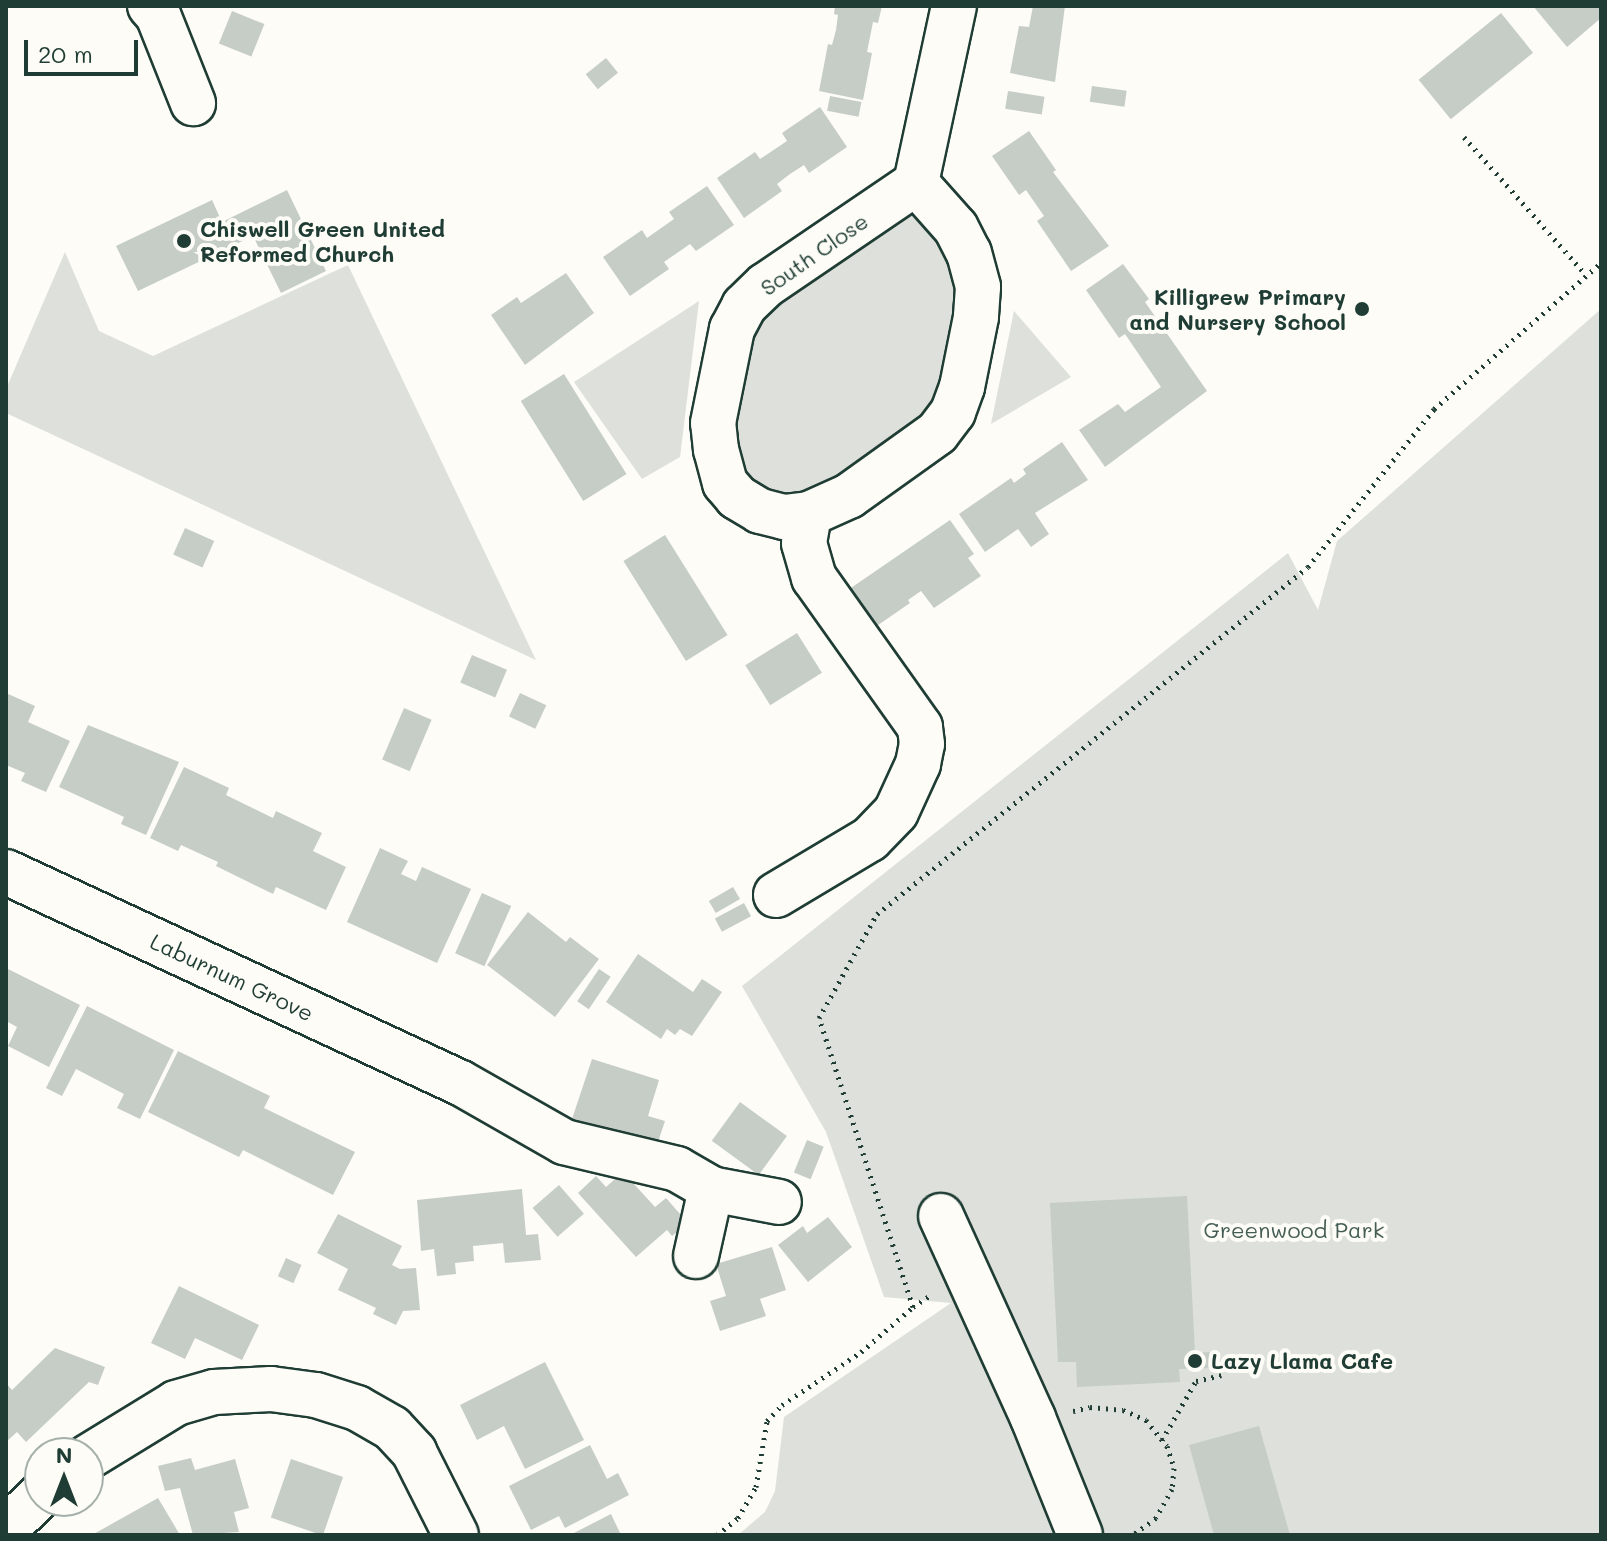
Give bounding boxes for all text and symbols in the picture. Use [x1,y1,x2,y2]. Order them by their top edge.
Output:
scale bar [28,24,142,74]
text: 20 m [38,38,93,69]
street label: South Close [755,207,873,301]
place label: Chiswell Green United Reformed Church [200,215,445,266]
marker: Chiswell Green United Reformed Church [175,232,193,250]
place label: Killigrew Primary and Nursery School [1129,283,1346,334]
marker: Killigrew Primary and Nursery School [1353,300,1371,318]
street label: Laburnum Grove [146,928,318,1026]
park label: Greenwood Park [1204,1217,1384,1243]
place label: Lazy Llama Cafe [1211,1348,1393,1374]
marker: Lazy Llama Cafe [1186,1352,1204,1370]
north arrow [24,1437,104,1517]
text: N [56,1440,72,1469]

